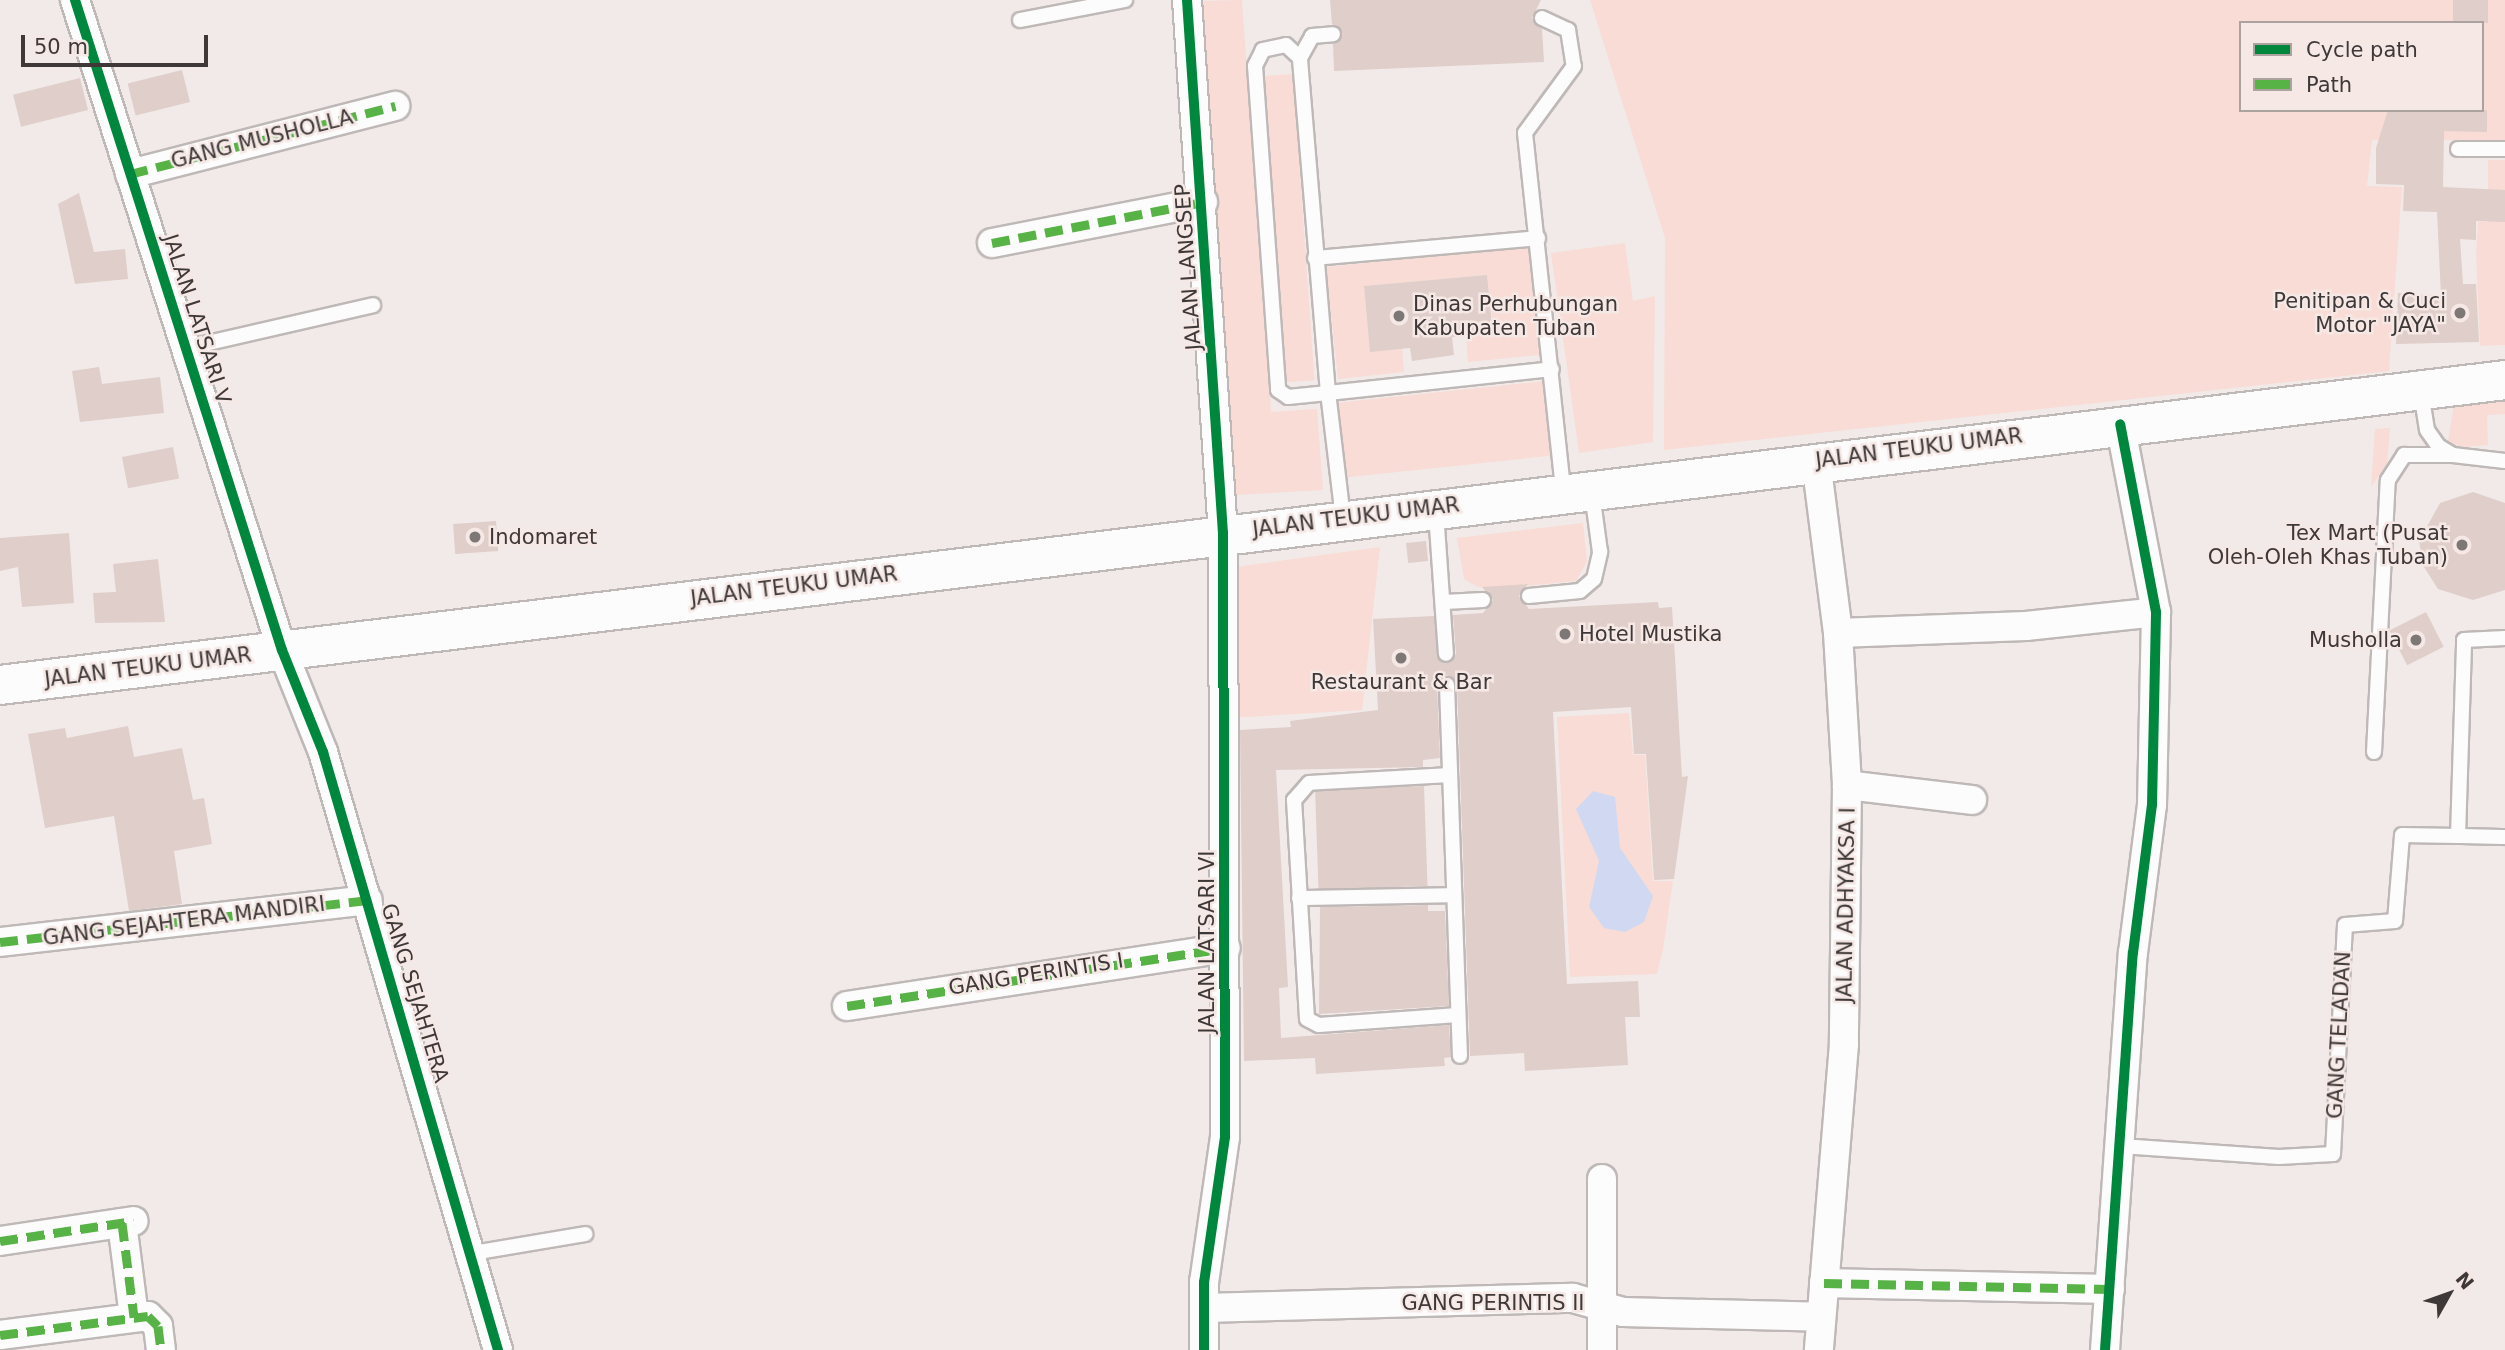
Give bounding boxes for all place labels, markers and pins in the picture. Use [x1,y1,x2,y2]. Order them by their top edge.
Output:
place label: Penitipan & Cuci Motor "JAYA" [2273,288,2446,338]
place label: Dinas Perhubungan Kabupaten Tuban [1413,291,1618,341]
marker: Penitipan & Cuci Motor "JAYA" [2452,305,2468,321]
marker: Dinas Perhubungan Kabupaten Tuban [1391,308,1407,324]
place label: Tex Mart (Pusat Oleh-Oleh Khas Tuban) [2208,520,2448,570]
place label: Indomaret [489,524,597,550]
marker: Indomaret [467,529,483,545]
marker: Tex Mart (Pusat Oleh-Oleh Khas Tuban) [2454,537,2470,553]
place label: Hotel Mustika [1579,621,1722,647]
marker: Hotel Mustika [1557,626,1573,642]
place label: Musholla [2309,627,2402,653]
marker: Musholla [2408,632,2424,648]
marker: Restaurant & Bar [1393,650,1409,666]
place label: Restaurant & Bar [1311,669,1491,695]

